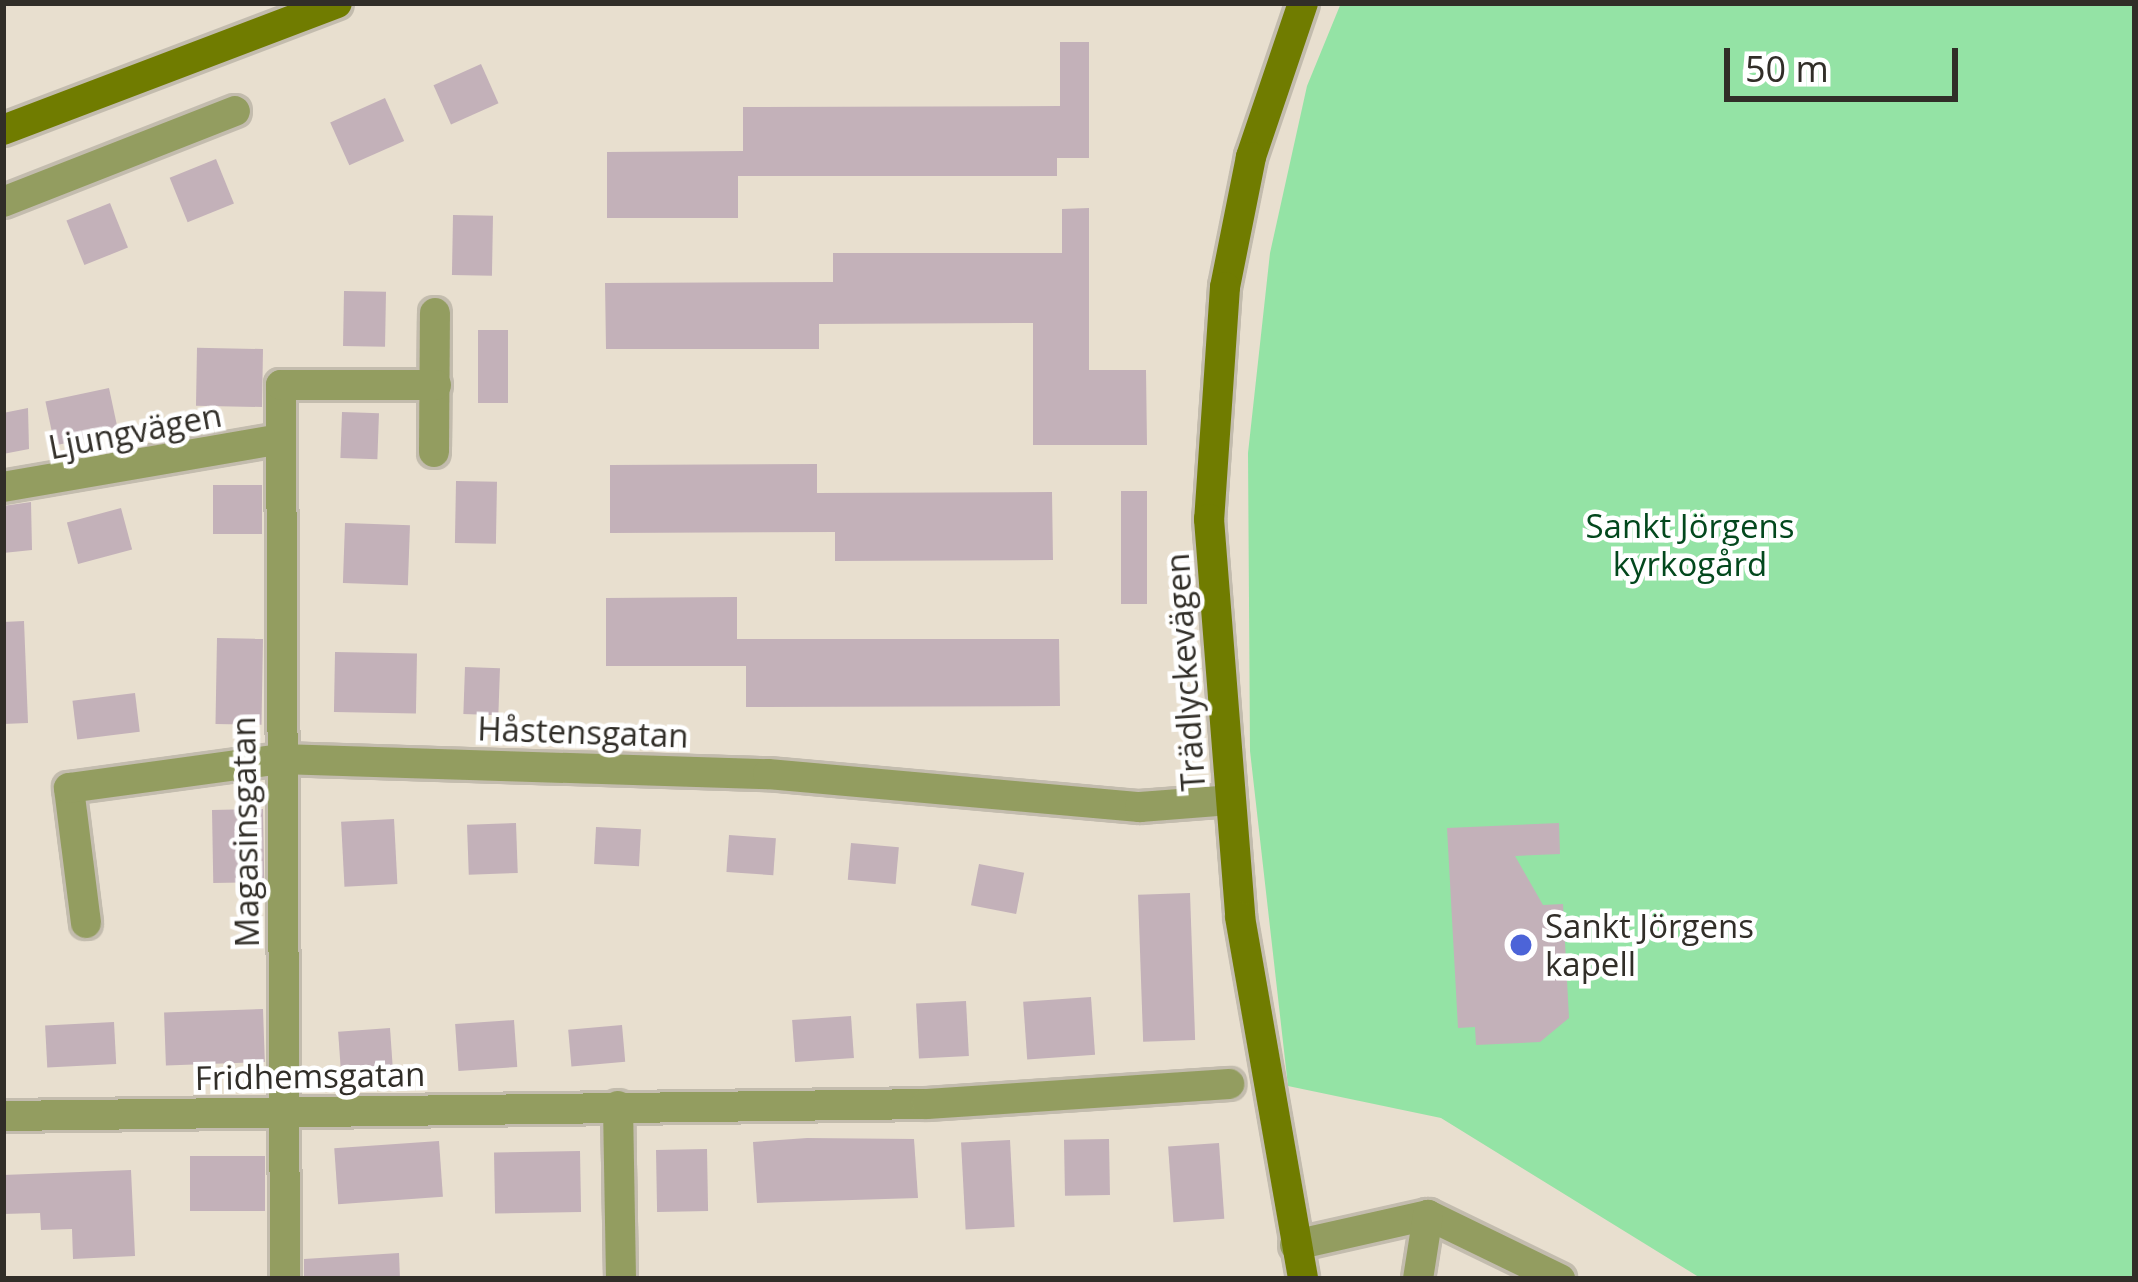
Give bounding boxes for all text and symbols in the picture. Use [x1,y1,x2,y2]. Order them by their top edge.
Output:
scale bar [1730,24,1964,98]
text: 50 m [1745,44,1829,93]
street label: Ljungvägen [45,395,225,467]
park label: Sankt Jörgens kyrkogård [1586,506,1794,584]
street label: Trädlyckevägen [1157,552,1213,792]
street label: Håstensgatan [477,709,689,755]
street label: Magasinsgatan [223,716,267,948]
place label: Sankt Jörgens kapell [1545,906,1754,984]
marker: Sankt Jörgens kapell [1508,932,1534,958]
street label: Fridhemsgatan [194,1054,426,1098]

